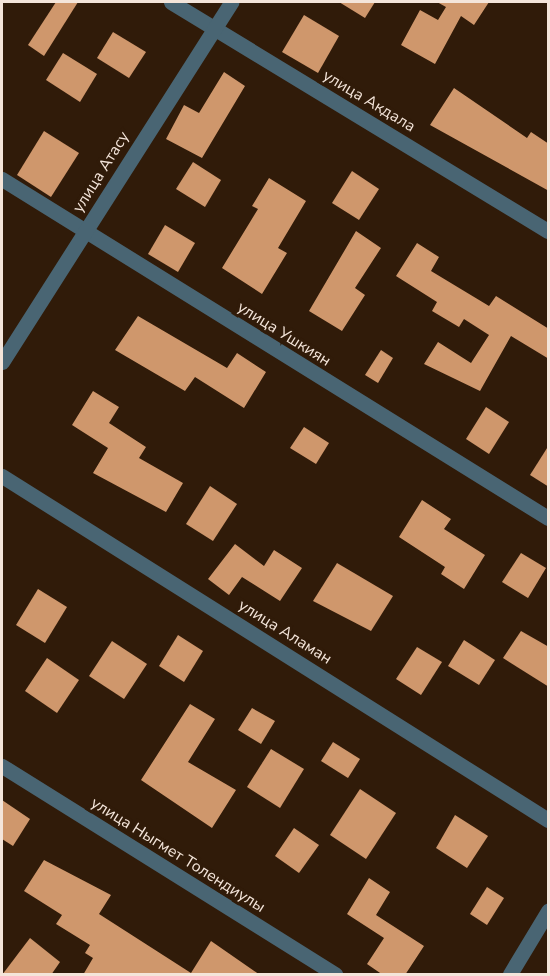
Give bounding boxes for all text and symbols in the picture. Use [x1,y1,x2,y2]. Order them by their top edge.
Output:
street label: улица Акдала [319,66,419,136]
street label: улица Атасу [69,128,133,216]
street label: улица Ушкиян [234,298,334,370]
street label: улица Аламан [235,596,335,668]
street label: улица Ныгмет Толендиулы [87,793,269,917]

